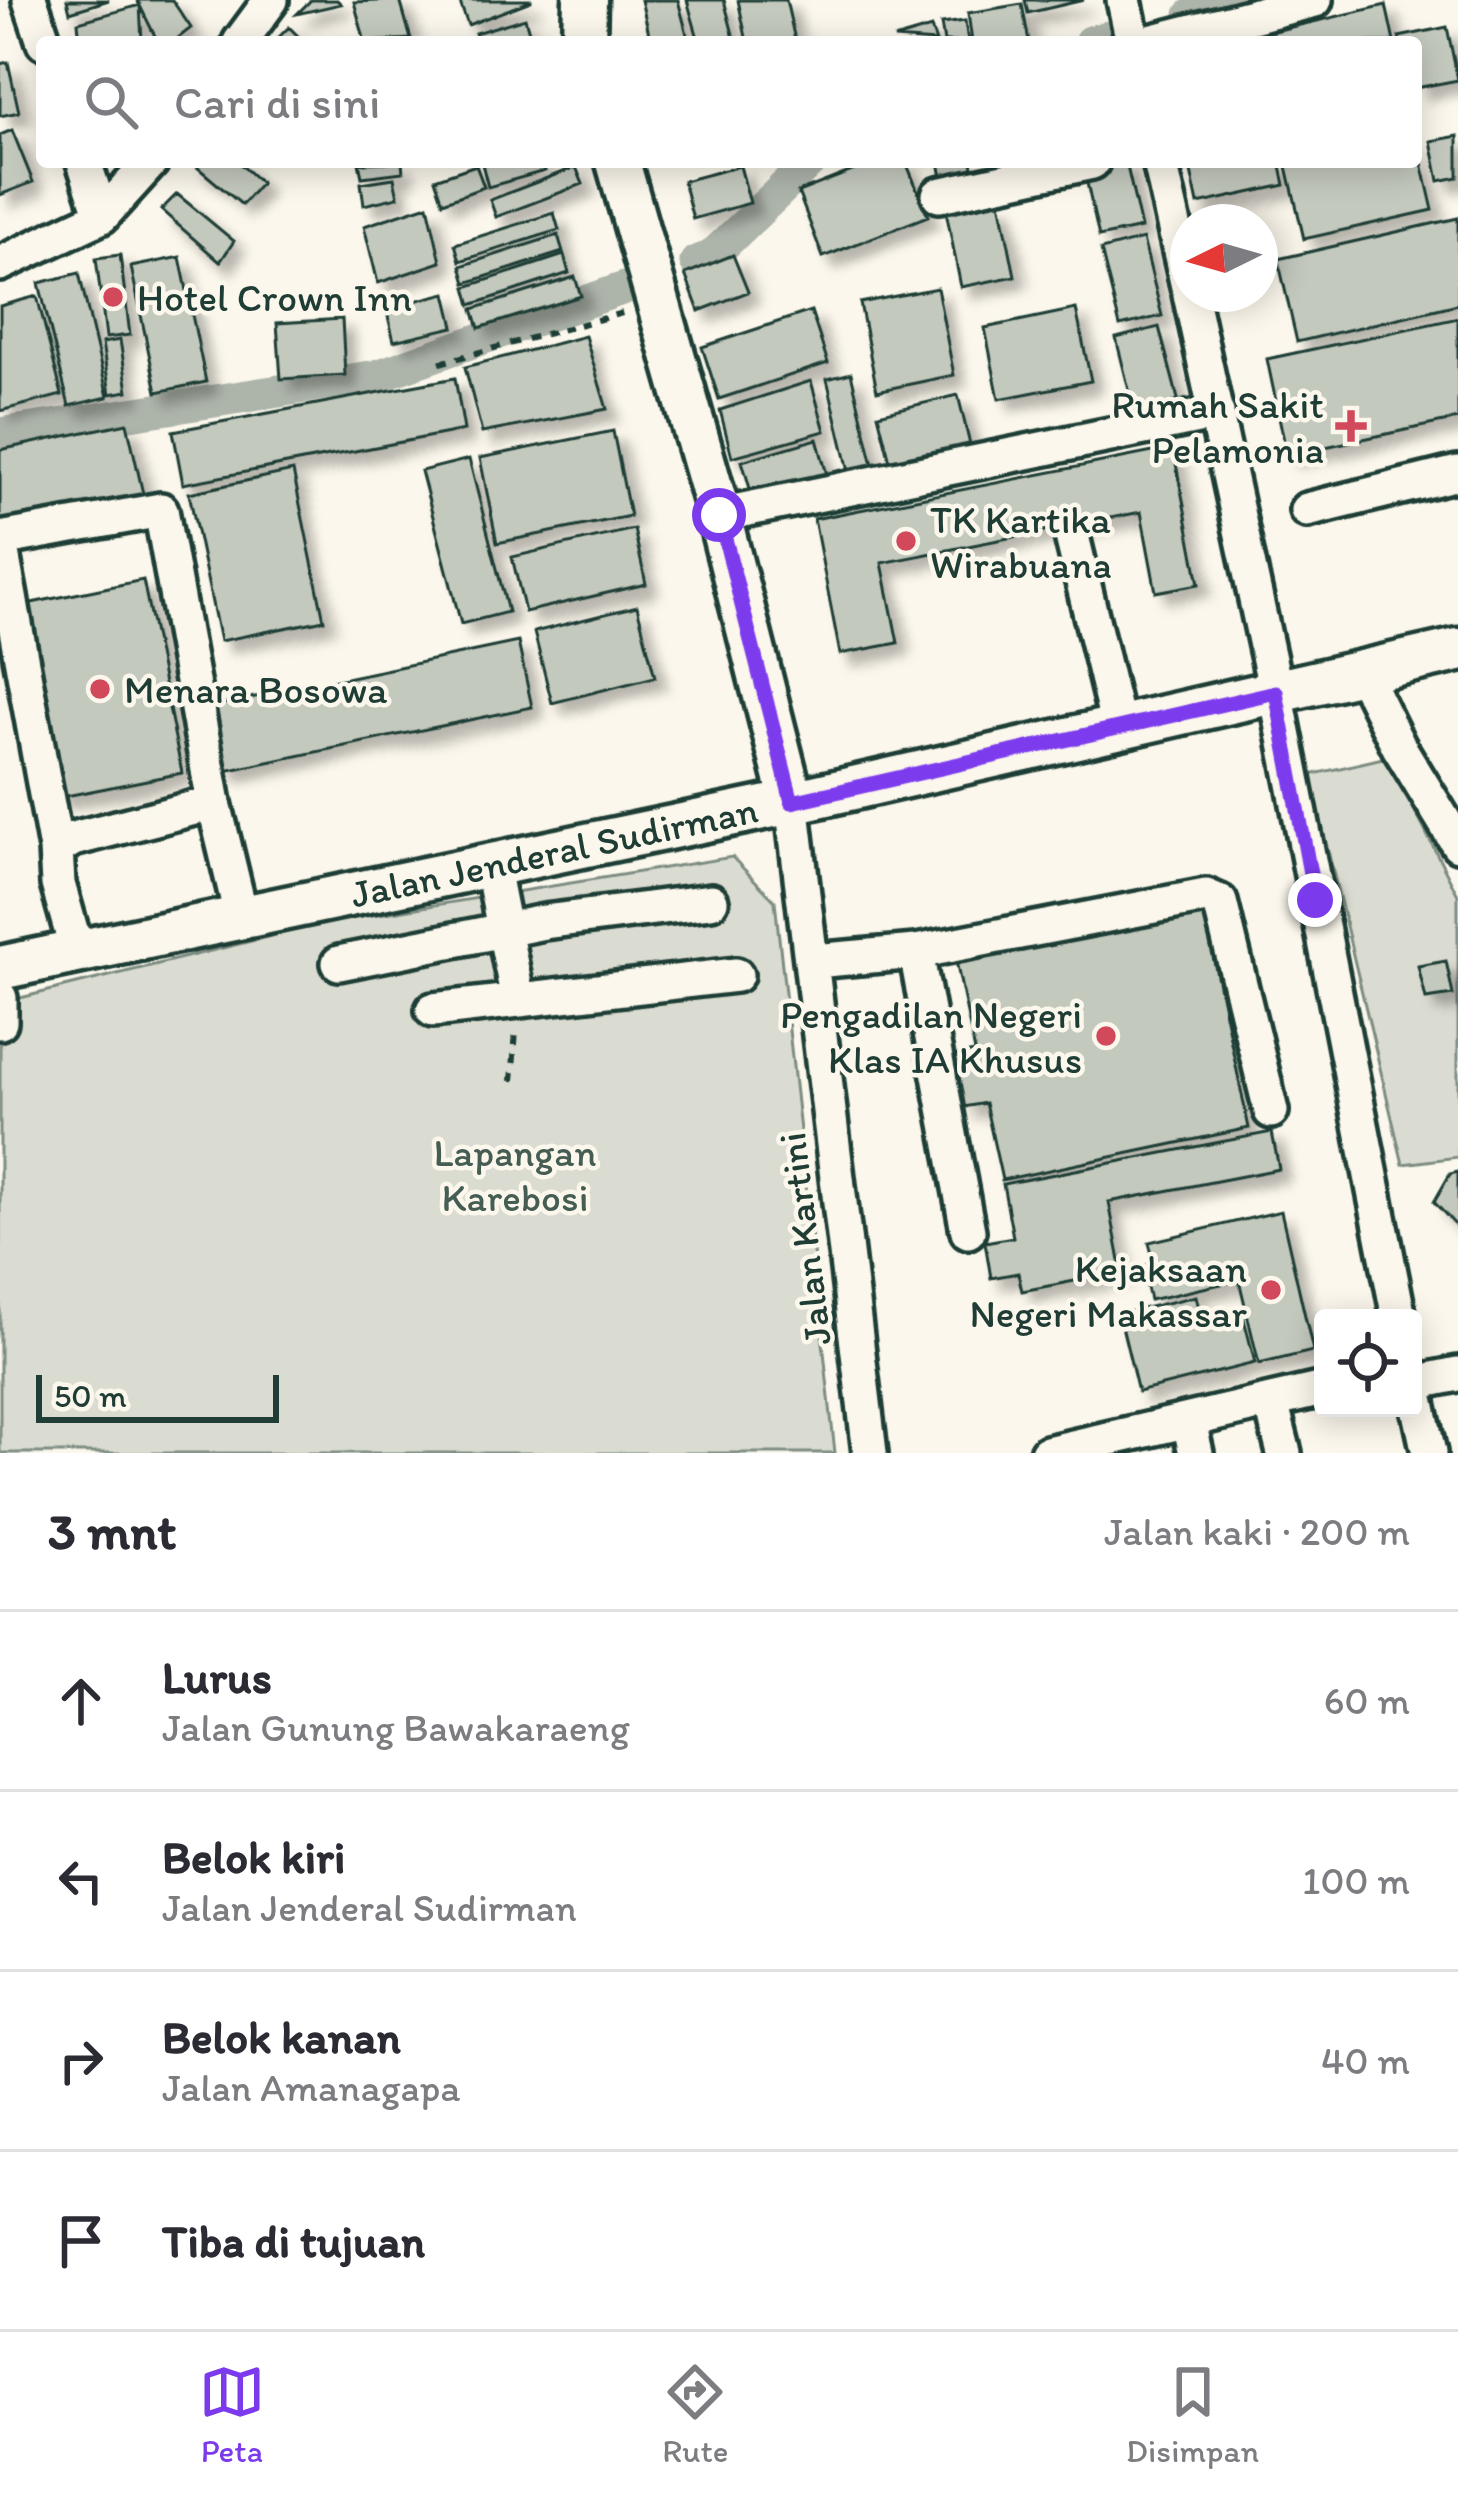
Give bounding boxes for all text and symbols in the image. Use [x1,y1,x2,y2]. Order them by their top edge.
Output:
search box [36,36,1422,168]
icon: search [78,69,144,135]
text: Cari di sini [174,75,380,129]
north arrow [1170,204,1278,312]
place label: Hotel Crown Inn [137,274,412,321]
marker: Hotel Crown Inn [100,284,126,310]
place label: Rumah Sakit Pelamonia [1111,381,1324,473]
marker: Rumah Sakit Pelamonia [1335,410,1367,442]
route start [692,488,746,542]
place label: TK Kartika Wirabuana [930,496,1112,588]
marker: TK Kartika Wirabuana [893,528,919,554]
place label: Menara Bosowa [124,666,388,713]
marker: Menara Bosowa [87,676,113,702]
street label: Jalan Jenderal Sudirman [346,785,762,918]
route end [1288,873,1342,927]
place label: Pengadilan Negeri Klas IA Khusus [780,991,1082,1083]
marker: Pengadilan Negeri Klas IA Khusus [1093,1023,1119,1049]
park label: Lapangan Karebosi [434,1129,596,1221]
street label: Jalan Kartini [768,1130,841,1348]
place label: Kejaksaan Negeri Makassar [969,1245,1248,1337]
marker: Kejaksaan Negeri Makassar [1258,1277,1284,1303]
map controls [1314,1309,1422,1417]
button: locate [1314,1309,1422,1417]
scale bar [36,1369,279,1422]
text: 50 m [54,1376,127,1415]
text: 3 mnt [48,1501,177,1562]
text: Jalan kaki · 200 m [1104,1508,1410,1555]
text: Lurus [162,1650,272,1704]
icon: ahead [48,1668,114,1734]
text: 60 m [1324,1677,1410,1724]
text: Jalan Gunung Bawakaraeng [162,1704,630,1751]
text: Belok kiri [162,1830,345,1884]
icon: left [48,1848,114,1914]
text: 100 m [1302,1857,1410,1904]
text: Jalan Jenderal Sudirman [162,1884,577,1931]
text: Belok kanan [162,2010,401,2064]
icon: right [48,2028,114,2094]
text: 40 m [1321,2037,1410,2084]
text: Jalan Amanagapa [162,2064,461,2111]
icon: arrive [48,2208,114,2274]
text: Tiba di tujuan [162,2214,425,2268]
tab: Peta [199,2359,265,2470]
tab: Rute [662,2359,729,2470]
tab: Disimpan [1126,2359,1259,2470]

